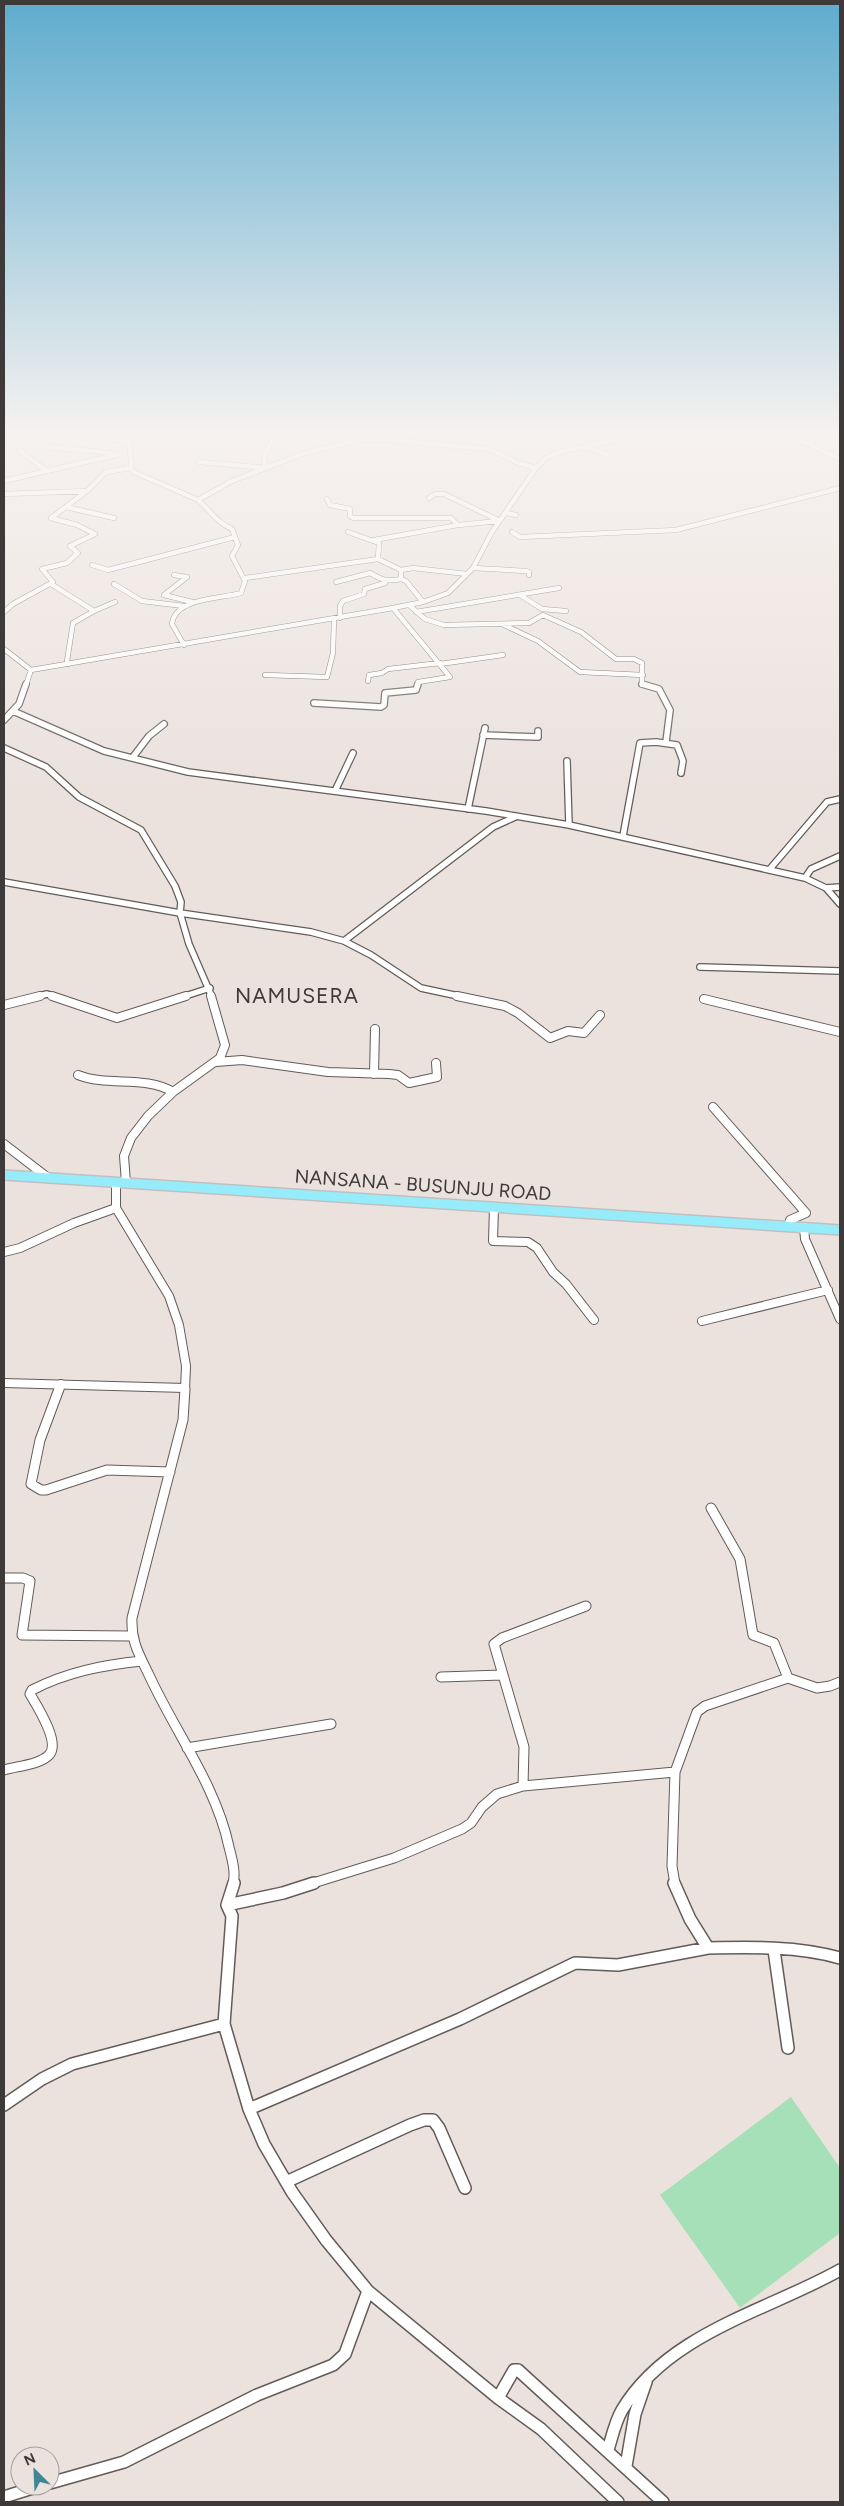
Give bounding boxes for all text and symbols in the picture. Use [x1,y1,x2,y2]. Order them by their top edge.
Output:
district label: NAMUSERA [235,983,359,1008]
street label: NANSANA - BUSUNJU ROAD [294,1165,552,1205]
north arrow [10,2446,60,2496]
text: N [22,2450,38,2470]

